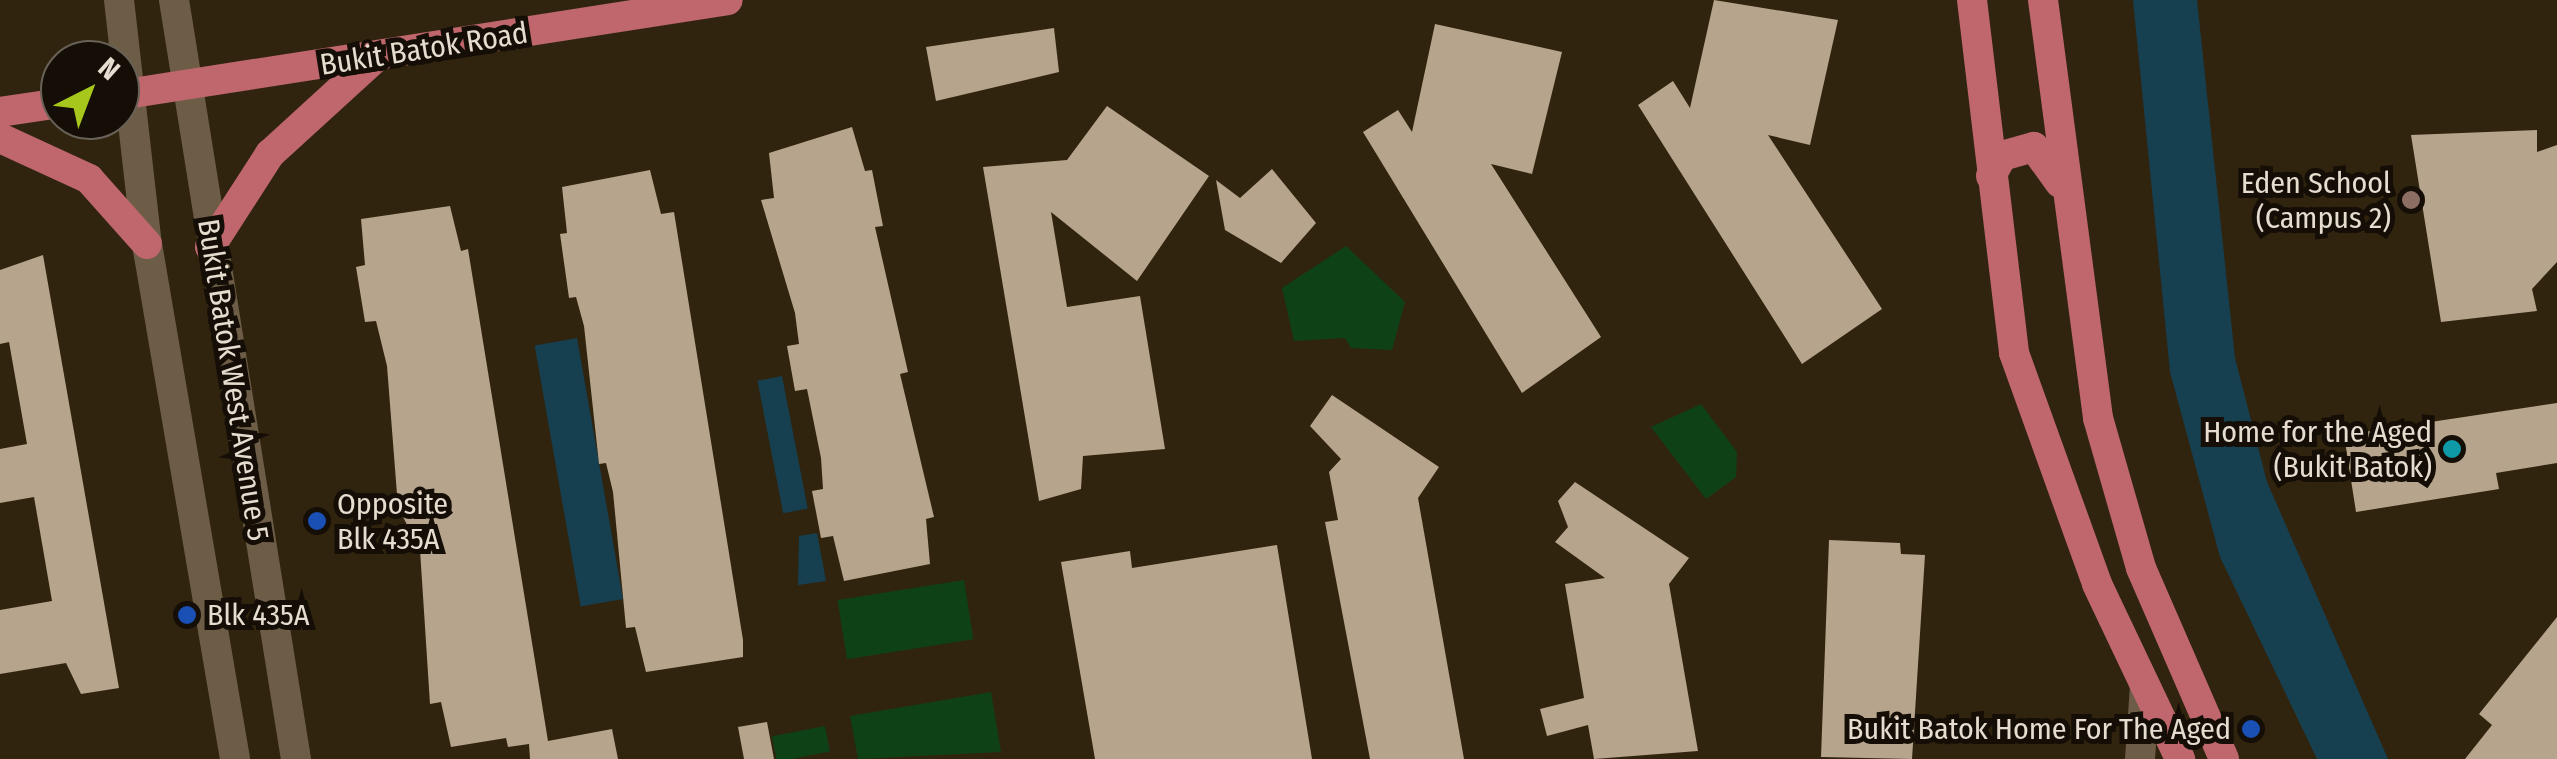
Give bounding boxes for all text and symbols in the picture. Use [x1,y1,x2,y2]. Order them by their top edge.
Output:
street label: Bukit Batok Road [317,15,531,83]
north arrow [40,40,140,140]
text: N [92,51,126,87]
place label: Eden School (Campus 2) [2241,165,2391,236]
marker: Eden School (Campus 2) [2400,189,2422,211]
street label: Bukit Batok West Avenue 5 [190,216,276,544]
place label: Home for the Aged (Bukit Batok) [2203,414,2432,484]
marker: Home for the Aged (Bukit Batok) [2441,438,2463,460]
place label: Opposite Blk 435A [337,486,448,556]
marker: Opposite Blk 435A [306,510,328,532]
place label: Blk 435A [207,597,310,633]
marker: Blk 435A [176,604,198,626]
place label: Bukit Batok Home For The Aged [1847,711,2231,747]
marker: Bukit Batok Home For The Aged [2240,718,2262,740]

